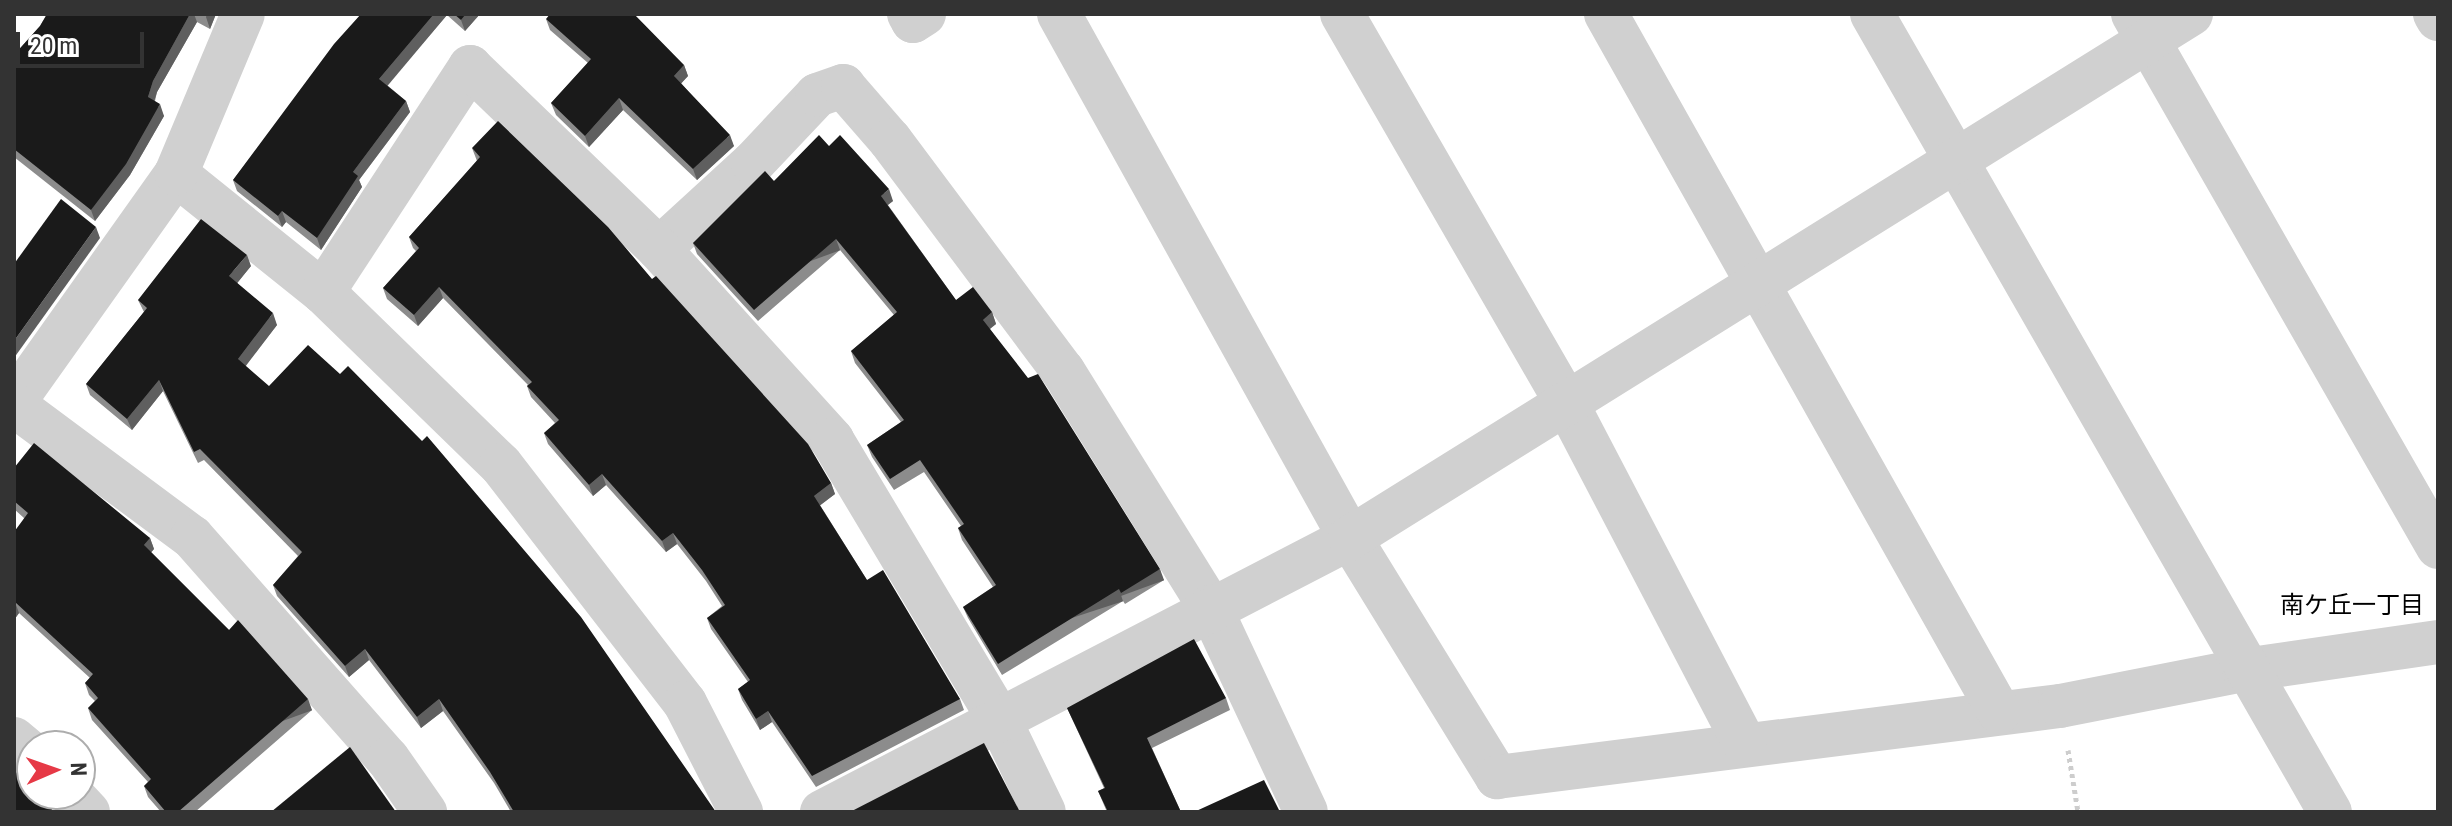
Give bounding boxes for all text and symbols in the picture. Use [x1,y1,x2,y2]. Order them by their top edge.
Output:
scale bar [20,16,148,66]
text: 20 m [30,32,77,60]
district label: 南ケ丘一丁目 [2280,592,2424,620]
north arrow [16,730,96,810]
text: N [66,762,91,776]

